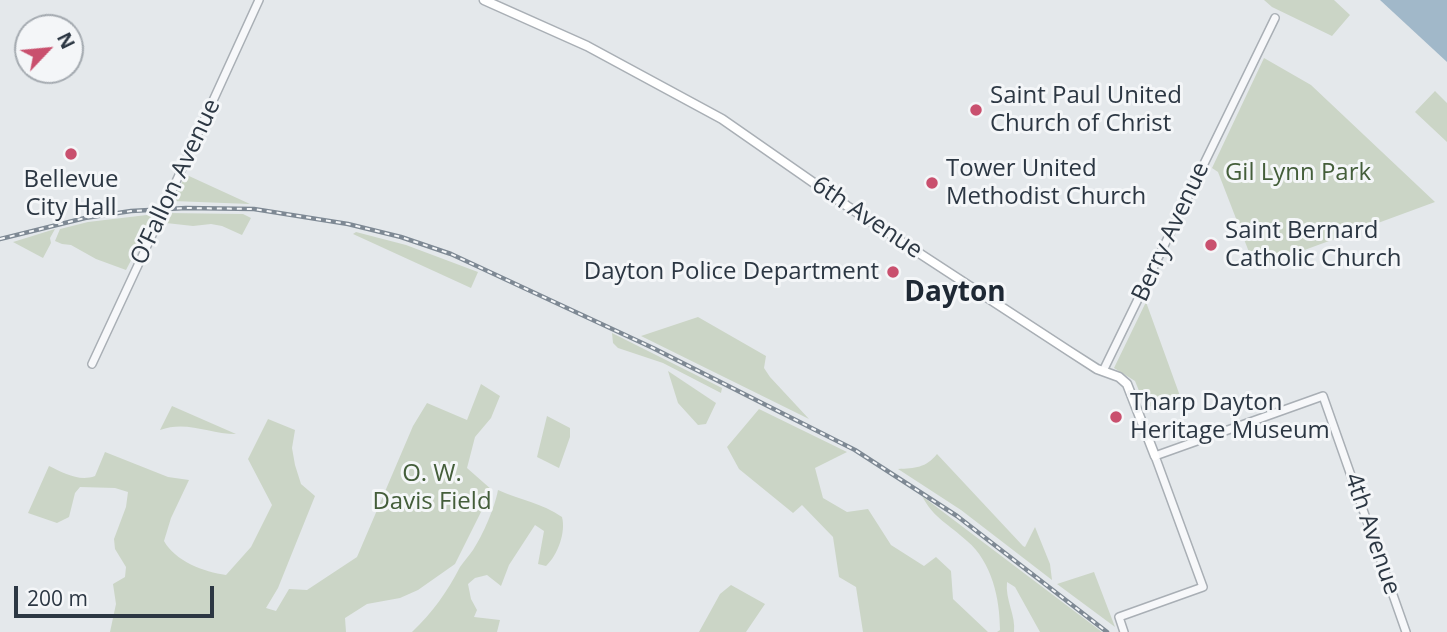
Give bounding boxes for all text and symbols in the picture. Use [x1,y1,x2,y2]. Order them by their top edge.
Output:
north arrow [14,14,84,84]
text: N [51,28,81,53]
place label: Saint Paul United Church of Christ [990,82,1182,138]
street label: O’Fallon Avenue [125,95,227,269]
marker: Saint Paul United Church of Christ [968,102,984,118]
marker: Bellevue City Hall [63,146,79,162]
place label: Tower United Methodist Church [946,155,1146,211]
street label: Berry Avenue [1126,158,1216,306]
park label: Gil Lynn Park [1225,159,1371,187]
place label: Bellevue City Hall [24,166,118,222]
street label: 6th Avenue [806,171,928,265]
marker: Tower United Methodist Church [924,175,940,191]
place label: Saint Bernard Catholic Church [1225,217,1402,273]
marker: Saint Bernard Catholic Church [1203,237,1219,253]
place label: Dayton Police Department [584,258,879,286]
marker: Dayton Police Department [885,264,901,280]
district label: Dayton [904,276,1006,310]
place label: Tharp Dayton Heritage Museum [1130,389,1330,445]
marker: Tharp Dayton Heritage Museum [1108,409,1124,425]
park label: O. W. Davis Field [372,460,492,516]
street label: 4th Avenue [1338,469,1406,599]
scale bar [18,572,217,616]
text: 200 m [27,584,88,612]

